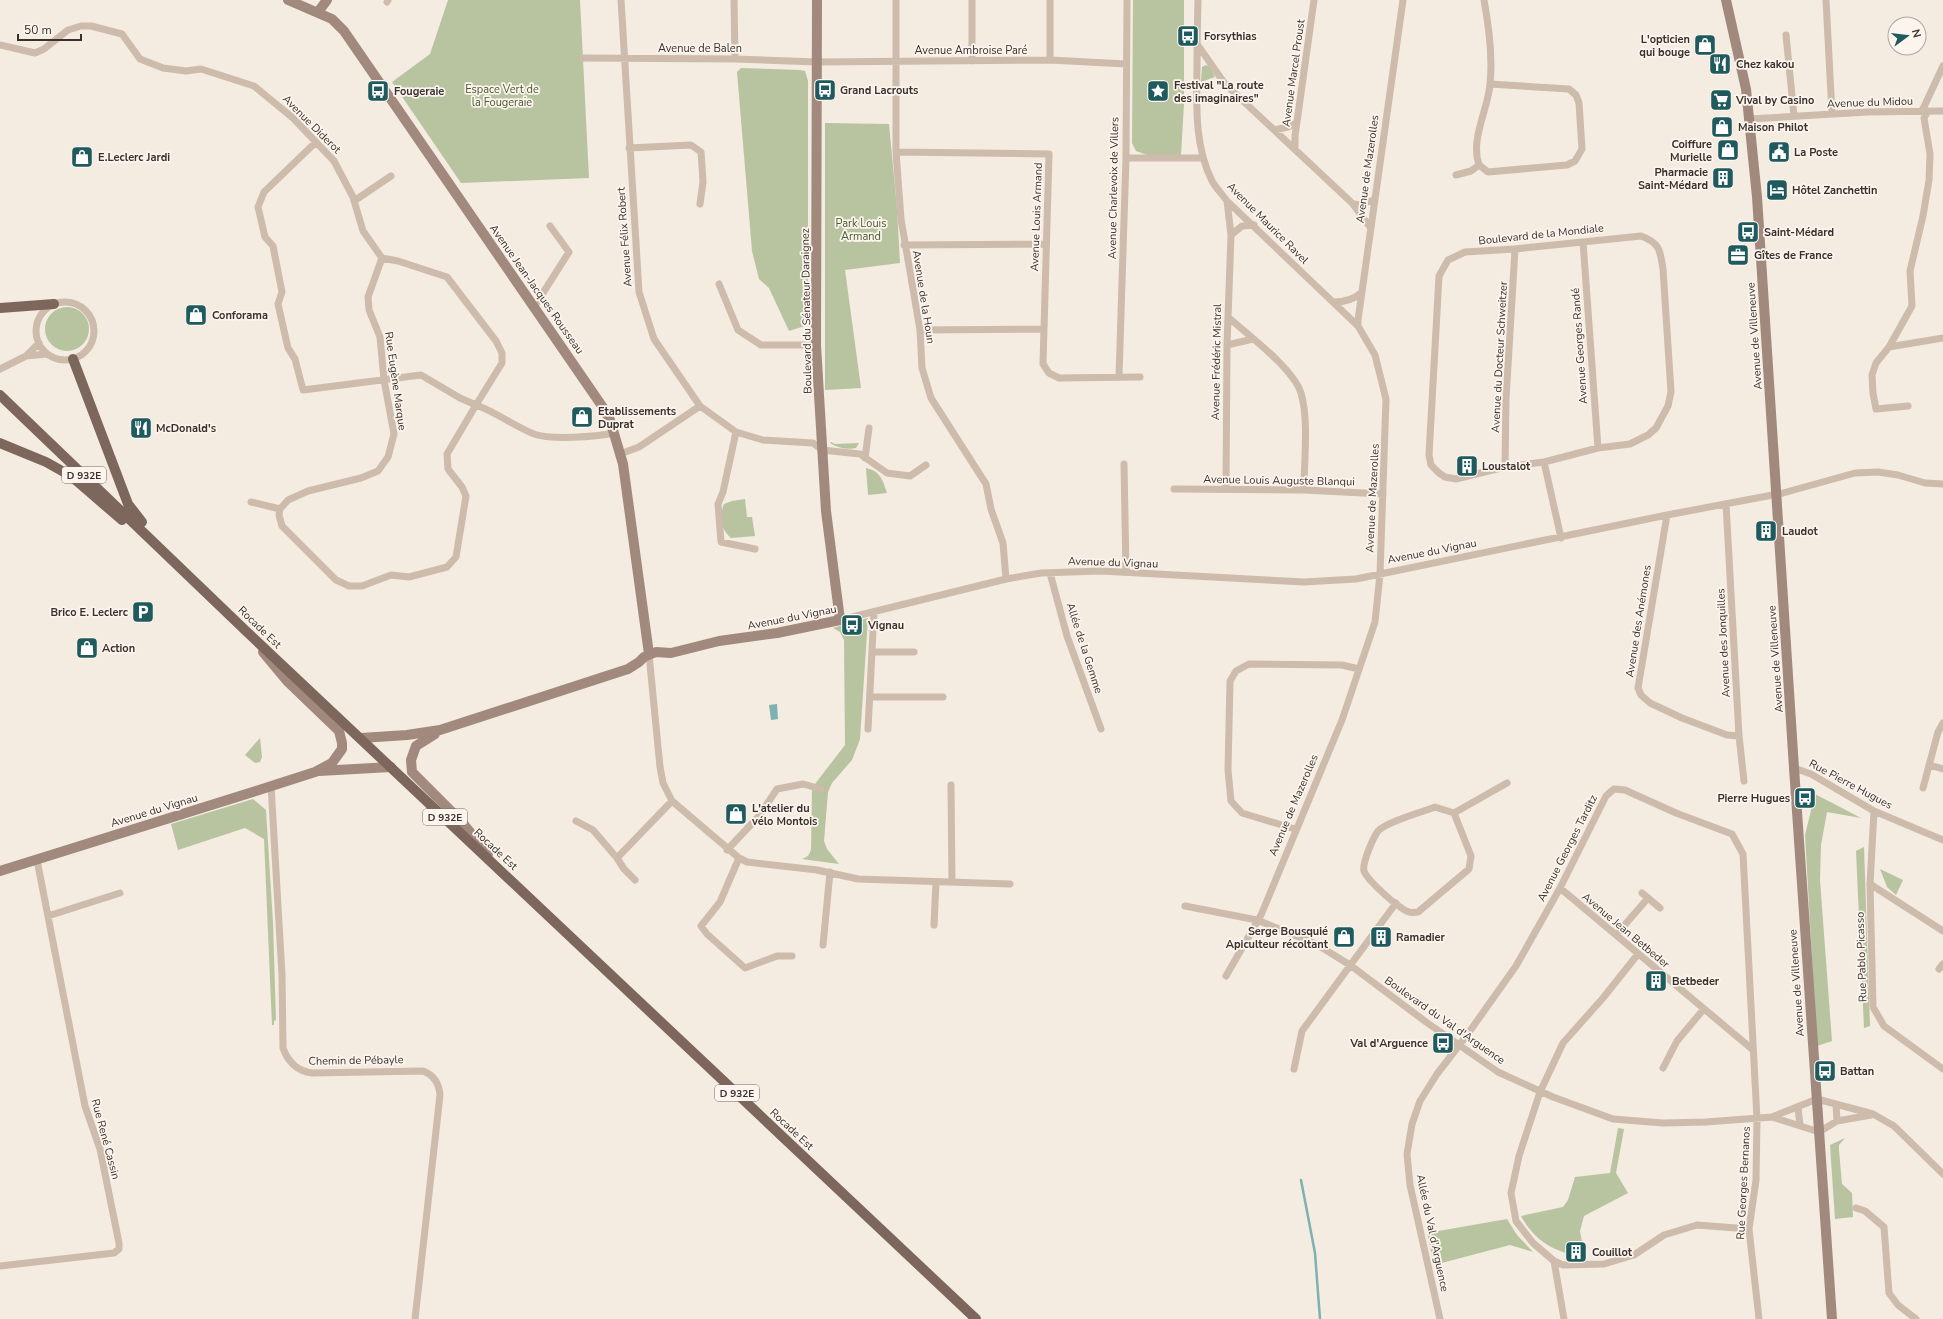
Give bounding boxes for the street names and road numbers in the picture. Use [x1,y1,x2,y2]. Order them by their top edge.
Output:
street label: Avenue Marcel Proust [1279,18,1308,128]
street label: Avenue de Balen [658,41,742,56]
street label: Avenue Ambroise Paré [915,43,1028,58]
street label: Avenue Diderot [279,92,344,157]
street label: Avenue du Midou [1827,93,1913,112]
street label: Avenue de Mazerolles [1352,114,1383,224]
street label: Avenue Charlevoix de Villers [1105,117,1122,259]
street label: Avenue Louis Armand [1027,162,1046,272]
street label: Avenue Maurice Ravel [1224,179,1312,268]
street label: Avenue Félix Robert [614,186,635,287]
street label: Boulevard de la Mondiale [1478,220,1605,249]
street label: Avenue Jean-Jacques Rousseau [486,221,587,357]
street label: Boulevard du Sénateur Daraignez [798,228,815,394]
street label: Avenue de la Houn [909,249,938,345]
street label: Avenue du Docteur Schweitzer [1488,281,1511,433]
street label: Avenue de Villeneuve [1743,282,1766,390]
street label: Avenue Georges Randé [1568,287,1591,404]
street label: Avenue Frédéric Mistral [1208,303,1225,420]
street label: Rue Eugène Marque [381,331,410,432]
street label: Avenue de Mazerolles [1362,443,1383,553]
road number: D 932E [62,467,106,483]
street label: Avenue Louis Auguste Blanqui [1203,472,1355,489]
street label: Avenue du Vignau [1386,535,1478,567]
street label: Avenue du Vignau [1067,553,1158,572]
street label: Avenue des Anémones [1622,564,1655,678]
street label: Avenue des Jonquilles [1713,588,1734,698]
street label: Avenue du Vignau [746,601,838,633]
street label: Allée de la Gemme [1063,601,1106,696]
street label: Rocade Est [235,603,285,652]
street label: Avenue de Villeneuve [1764,605,1787,713]
street label: Avenue de Mazerolles [1265,752,1322,858]
street label: Rue Pierre Hugues [1806,756,1895,813]
street label: Avenue du Vignau [109,790,200,831]
street label: Avenue Georges Tarditz [1534,792,1601,904]
road number: D 932E [423,809,467,825]
street label: Rocade Est [471,825,521,874]
street label: Avenue Jean Betbeder [1579,889,1673,972]
street label: Rue Pablo Picasso [1852,912,1871,1002]
street label: Avenue de Villeneuve [1785,929,1808,1037]
street label: Boulevard du Val d'Arguence [1382,973,1508,1067]
street label: Chemin de Pébayle [308,1052,404,1069]
road number: D 932E [715,1085,759,1101]
street label: Rue René Cassin [88,1097,123,1181]
street label: Rocade Est [767,1105,817,1154]
street label: Rue Georges Bernanos [1733,1126,1754,1240]
street label: Allée du Val d'Arguence [1413,1173,1452,1293]

